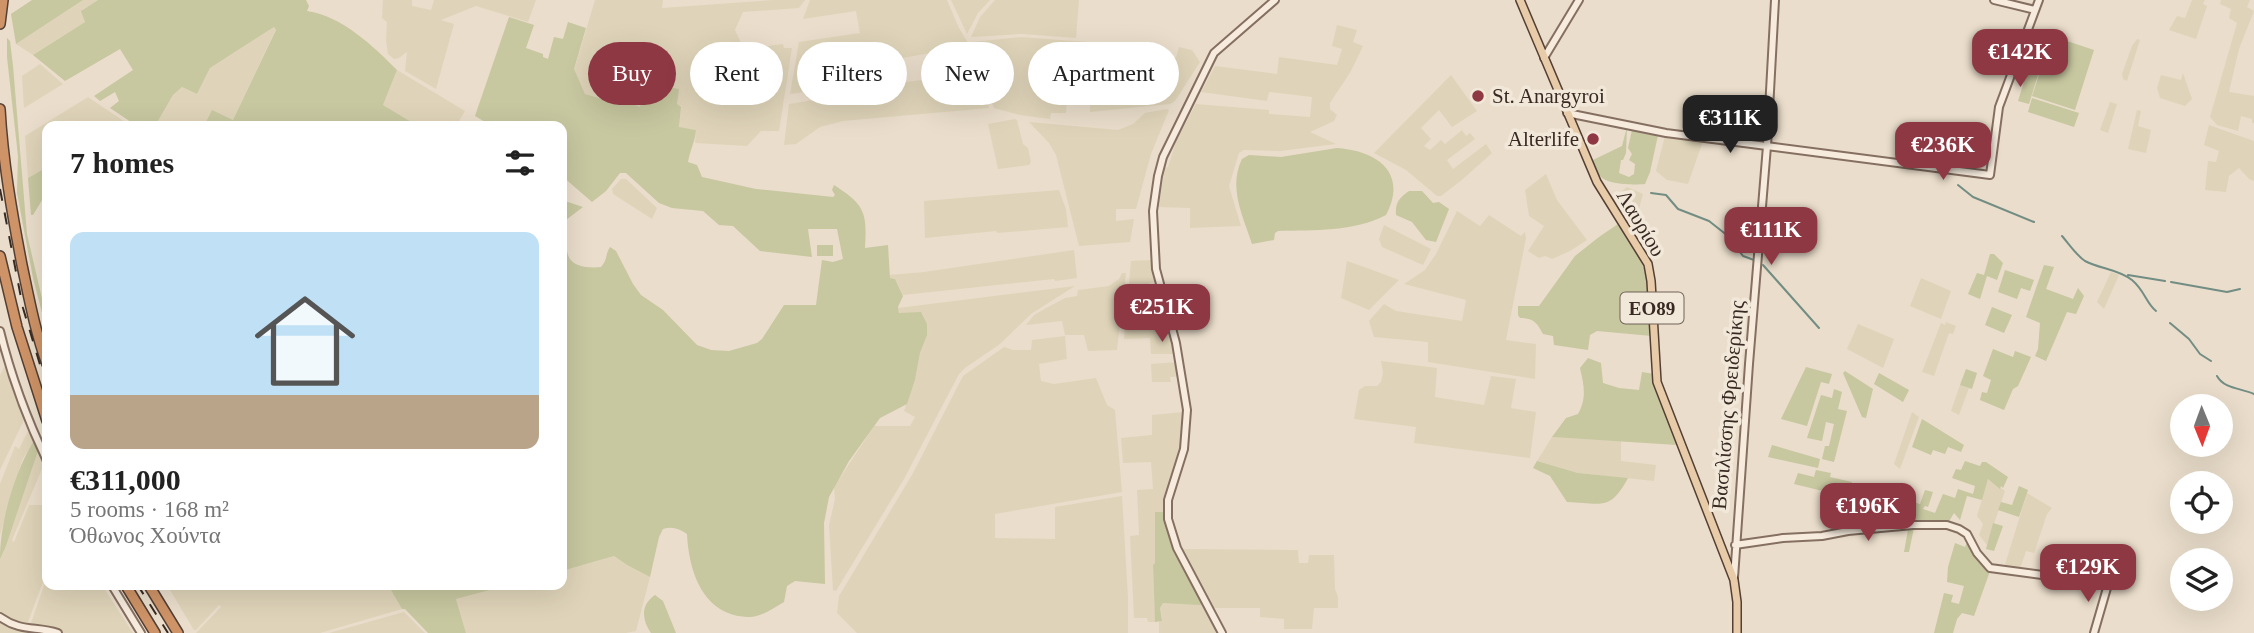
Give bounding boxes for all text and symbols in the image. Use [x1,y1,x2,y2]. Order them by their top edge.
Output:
pin: €142K [1971,29,2069,89]
text: €142K [1988,39,2052,64]
chip: Buy [588,42,676,105]
chip: Rent [690,42,783,105]
chip: Filters [797,42,907,105]
chip: New [921,42,1014,105]
chip: Apartment [1028,42,1179,105]
place label: St. Anargyroi [1492,84,1605,108]
marker: St. Anargyroi [1470,88,1486,104]
pin: €311K [1681,96,1779,155]
text: €311K [1699,105,1761,130]
pin: €236K [1894,122,1992,182]
place label: Alterlife [1508,127,1579,151]
marker: Alterlife [1585,131,1601,147]
text: €236K [1911,132,1975,157]
icon: filters [501,144,539,182]
text: 7 homes [70,146,174,179]
street label: Λαυρίου [1612,185,1670,261]
pin: €111K [1722,208,1820,267]
text: €111K [1740,217,1802,242]
icon: home [242,278,368,404]
pin: €251K [1113,284,1211,344]
road number: ΕΟ89 [1620,292,1684,324]
text: €251K [1130,294,1194,319]
street label: Βασιλίσσης Φρειδερίκης [1707,299,1749,511]
north arrow [2170,394,2233,457]
map controls [2170,394,2233,611]
text: €311,000 [70,463,181,496]
button: locate [2170,471,2233,534]
pin: €196K [1819,484,1917,543]
text: €196K [1836,493,1900,518]
text: 5 rooms · 168 m² [70,497,229,522]
text: Όθωνος Χούντα [70,523,221,548]
pin: €129K [2039,544,2137,604]
button: layers [2170,548,2233,611]
text: €129K [2056,554,2120,579]

